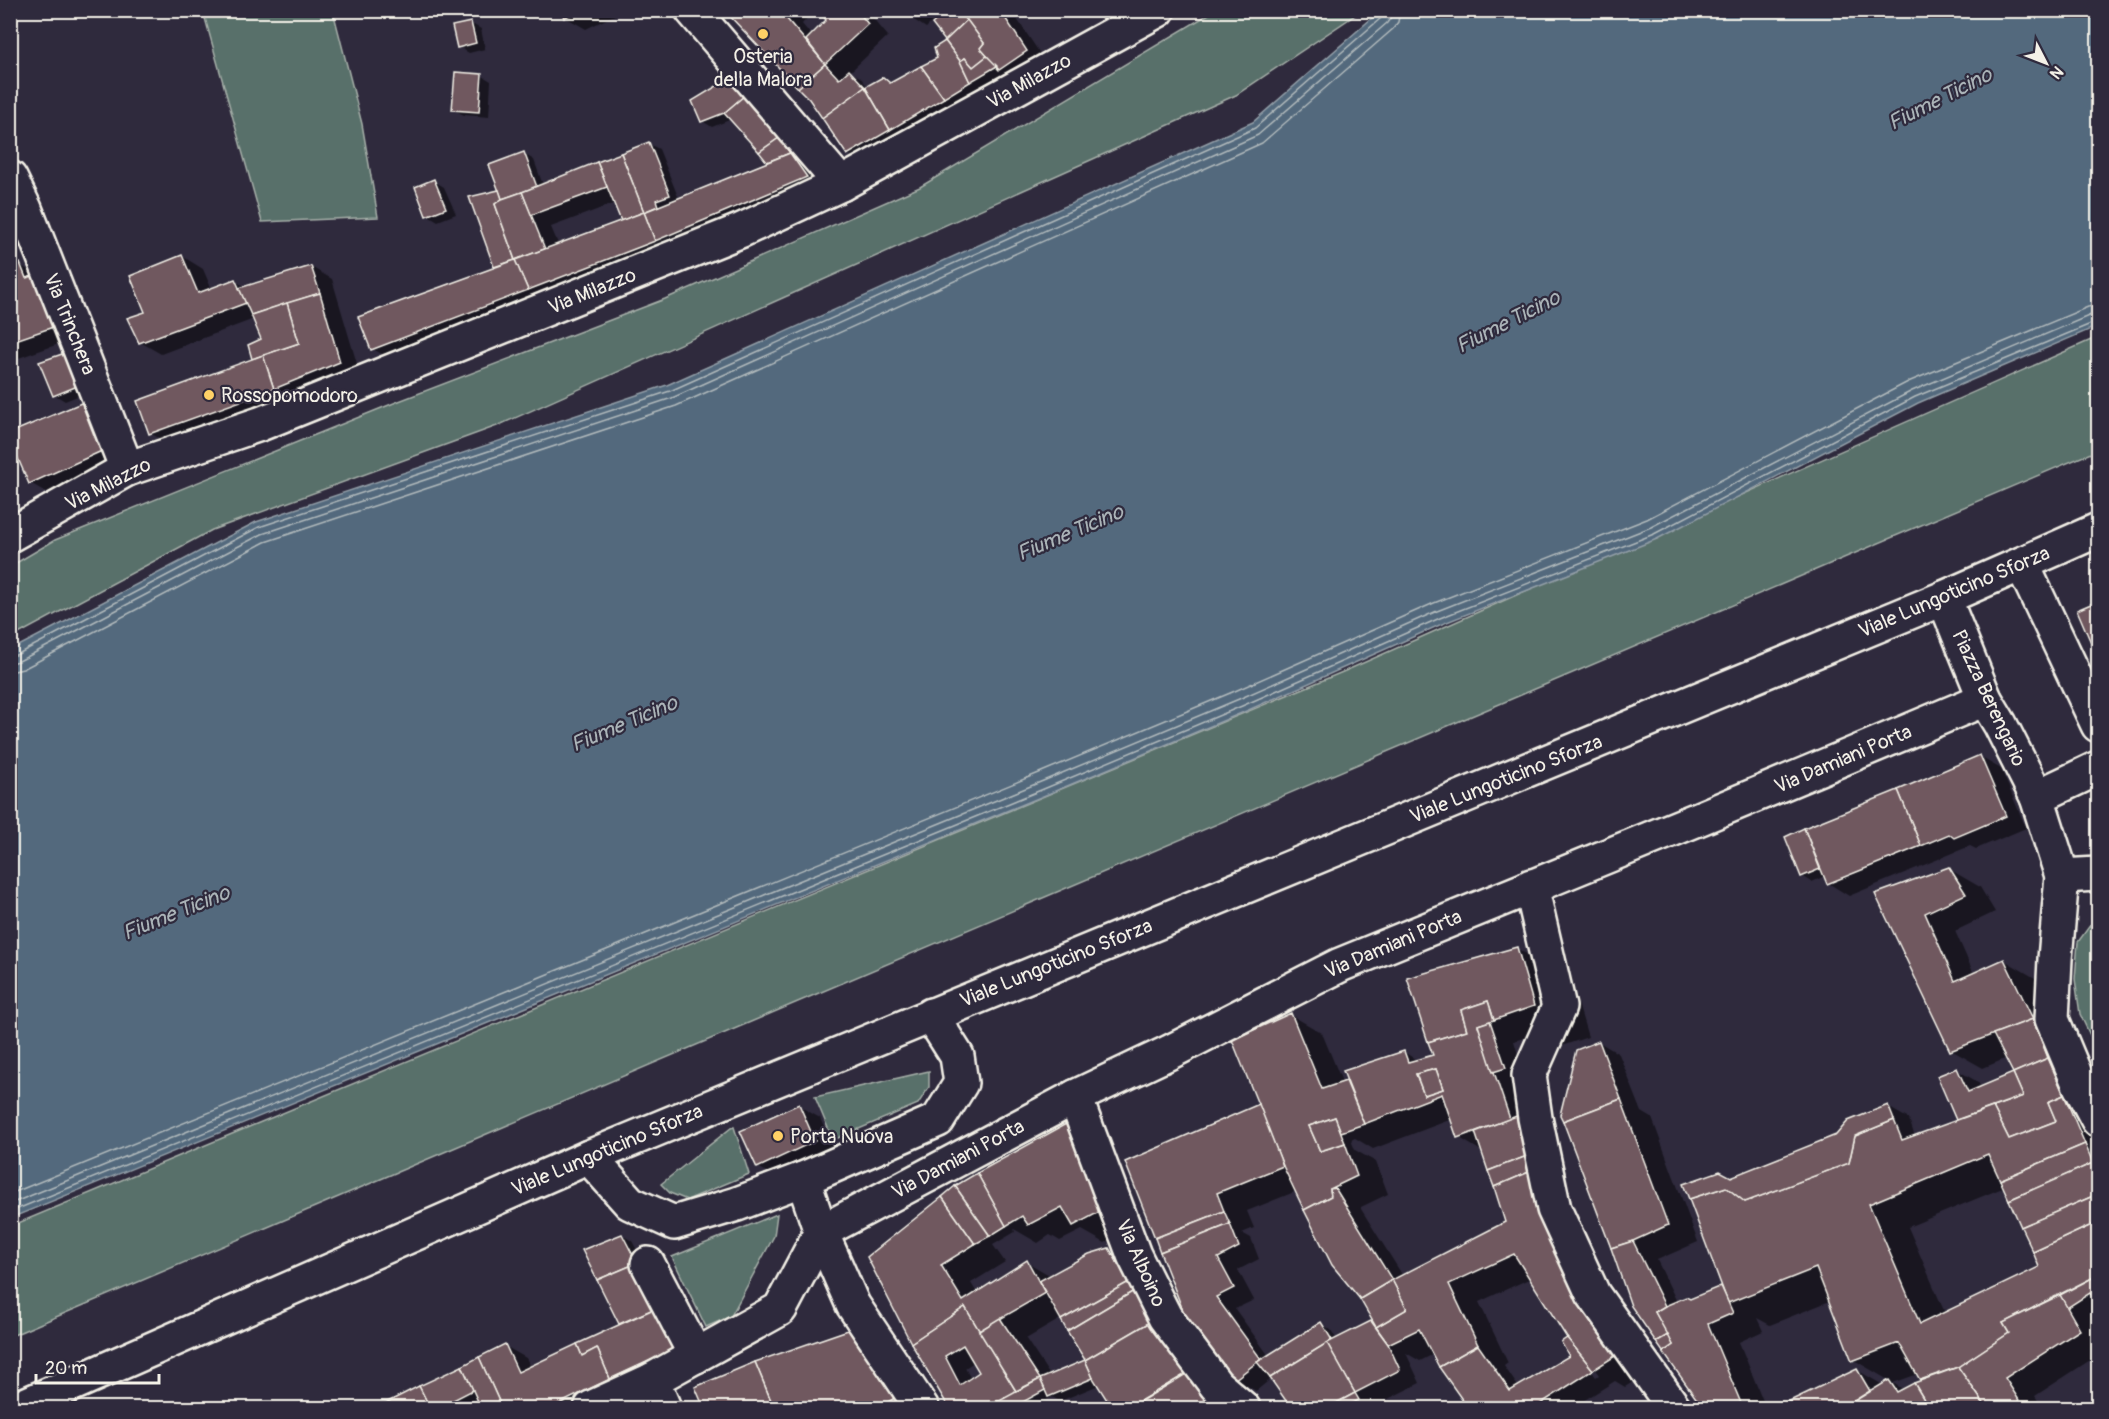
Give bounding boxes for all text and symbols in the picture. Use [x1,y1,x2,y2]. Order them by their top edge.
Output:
marker: Osteria della Malora [756,27,770,41]
north arrow [2016,33,2076,93]
place label: Osteria della Malora [714,44,812,92]
street label: Via Milazzo [982,47,1076,114]
water label: Fiume Ticino [1884,61,1998,137]
text: N [2045,62,2067,83]
street label: Via Milazzo [544,262,640,320]
street label: Via Trinchera [38,270,102,378]
water label: Fiume Ticino [1452,284,1566,360]
place label: Rossopomodoro [221,383,358,408]
marker: Rossopomodoro [202,388,216,402]
street label: Via Milazzo [61,452,155,516]
water label: Fiume Ticino [1013,498,1129,568]
street label: Viale Lungoticino Sforza [1855,540,2053,644]
street label: Piazza Berengario [1946,626,2032,771]
water label: Fiume Ticino [567,689,683,759]
street label: Via Damiani Porta [1771,719,1915,799]
street label: Viale Lungoticino Sforza [1406,729,1606,829]
water label: Fiume Ticino [119,879,235,947]
street label: Via Damiani Porta [1321,904,1465,984]
street label: Viale Lungoticino Sforza [956,913,1156,1013]
street label: Viale Lungoticino Sforza [508,1098,706,1202]
street label: Via Damiani Porta [887,1114,1029,1204]
place label: Porta Nuova [790,1124,893,1149]
marker: Porta Nuova [771,1129,785,1143]
street label: Via Alboino [1111,1215,1171,1311]
scale bar [36,1347,159,1385]
text: 20 m [45,1357,87,1380]

